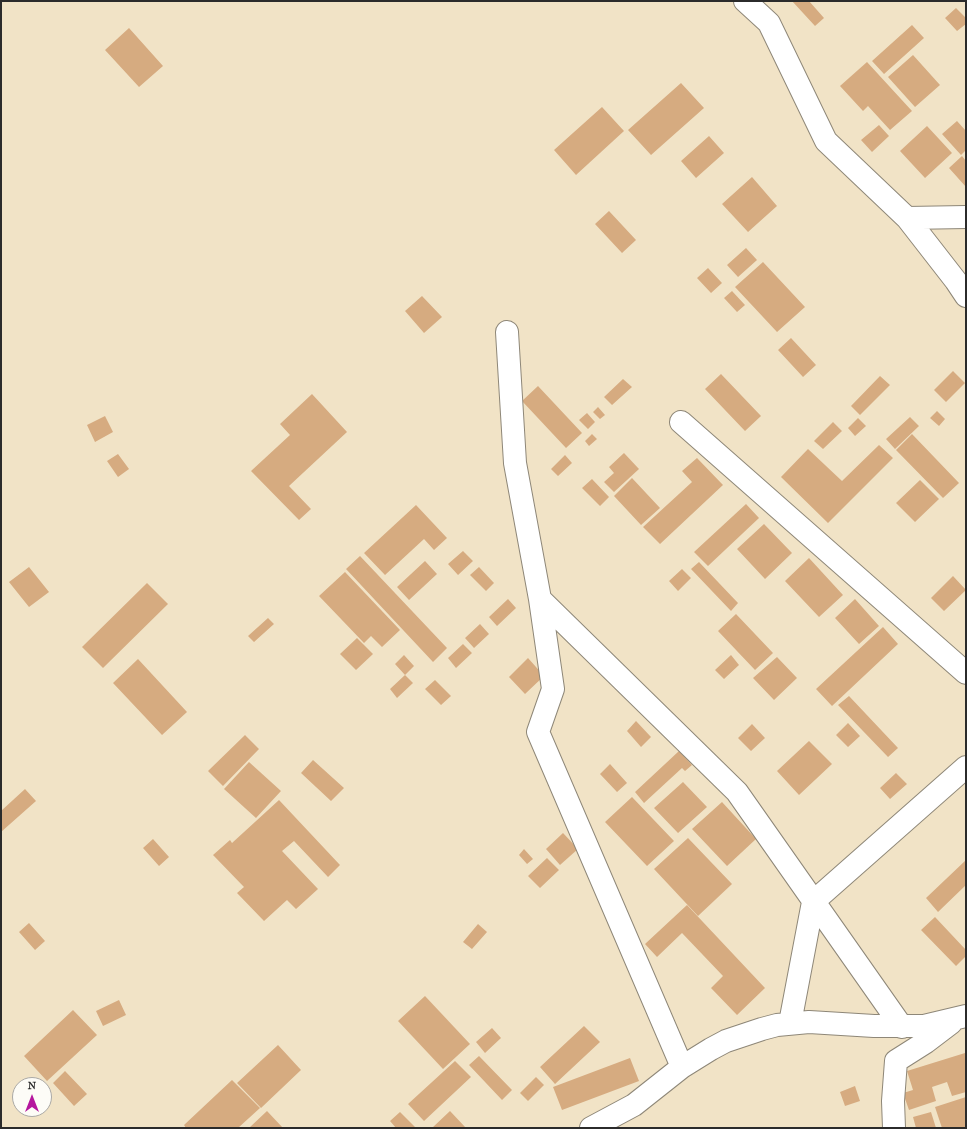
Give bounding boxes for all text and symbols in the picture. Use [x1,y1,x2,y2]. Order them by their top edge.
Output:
north arrow [12,1077,52,1117]
text: N [28,1079,36,1092]

